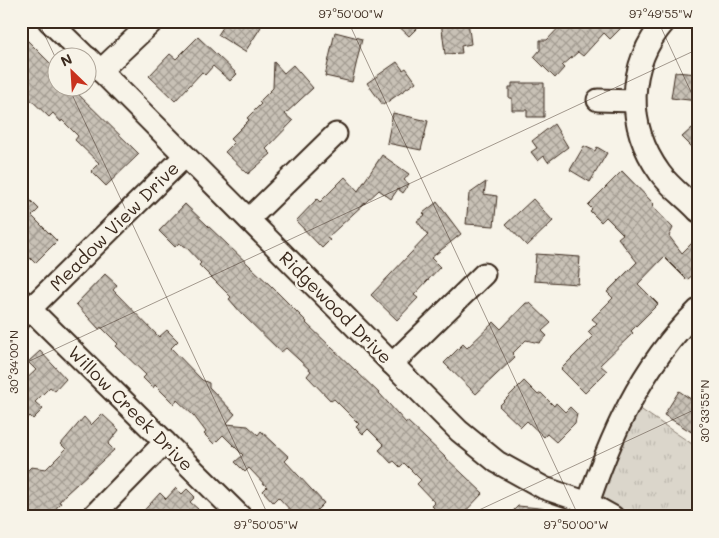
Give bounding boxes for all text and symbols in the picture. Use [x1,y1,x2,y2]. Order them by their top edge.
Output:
text: 97°50'00"W [318,5,384,21]
text: 97°49'55"W [629,5,693,21]
north arrow [48,48,98,98]
text: N [57,49,75,71]
street label: Meadow View Drive [44,156,184,296]
street label: Ridgewood Drive [274,245,398,369]
text: 30°34'00"N [5,330,21,394]
street label: Willow Creek Drive [63,340,199,476]
text: 30°33'55"N [696,380,712,442]
text: 97°50'05"W [234,516,298,532]
text: 97°50'00"W [543,516,609,532]

